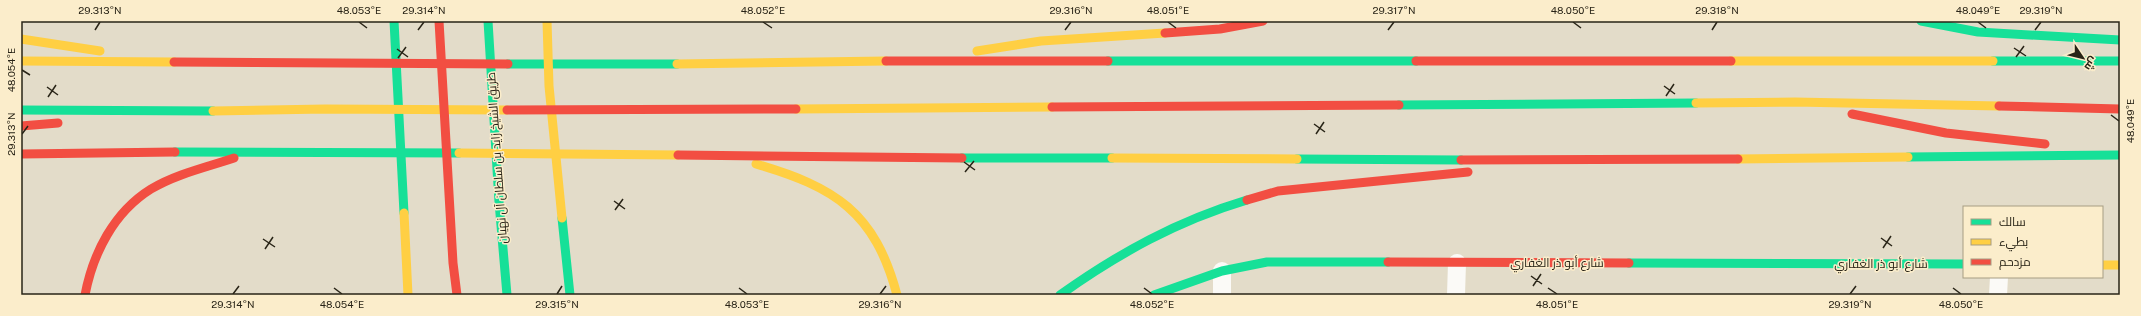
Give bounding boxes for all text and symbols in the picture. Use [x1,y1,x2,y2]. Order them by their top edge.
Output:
text: 29.313°N [78,4,122,16]
text: 48.053°E [337,4,381,16]
text: 29.314°N [402,4,446,16]
text: 48.052°E [741,4,785,16]
text: 29.316°N [1049,4,1093,16]
text: 48.051°E [1147,4,1189,16]
text: 29.317°N [1372,4,1416,16]
text: 48.050°E [1551,4,1595,16]
text: 29.318°N [1695,4,1739,16]
text: 48.049°E [1956,4,2000,16]
text: 29.319°N [2019,4,2063,16]
north arrow [2063,38,2103,78]
text: 48.054°E [5,48,17,92]
text: ش [2081,54,2100,73]
street label: طريق الشيخ زايد بن سلطان آل نهيان [484,72,511,244]
text: 48.049°E [2124,99,2136,143]
text: 29.313°N [5,112,17,156]
legend [1963,206,2103,278]
text: سالك [1999,215,2026,229]
text: بطيء [1999,235,2028,252]
street label: شارع أبو ذر الغفاري [1510,255,1604,273]
text: مزدحم [1999,255,2031,270]
street label: شارع أبو ذر الغفاري [1834,256,1928,274]
text: 29.314°N [211,298,255,310]
text: 48.054°E [320,298,364,310]
text: 29.315°N [535,298,579,310]
text: 48.053°E [725,298,769,310]
text: 29.316°N [858,298,902,310]
text: 48.052°E [1130,298,1174,310]
text: 48.051°E [1536,298,1578,310]
text: 29.319°N [1828,298,1872,310]
text: 48.050°E [1939,298,1983,310]

